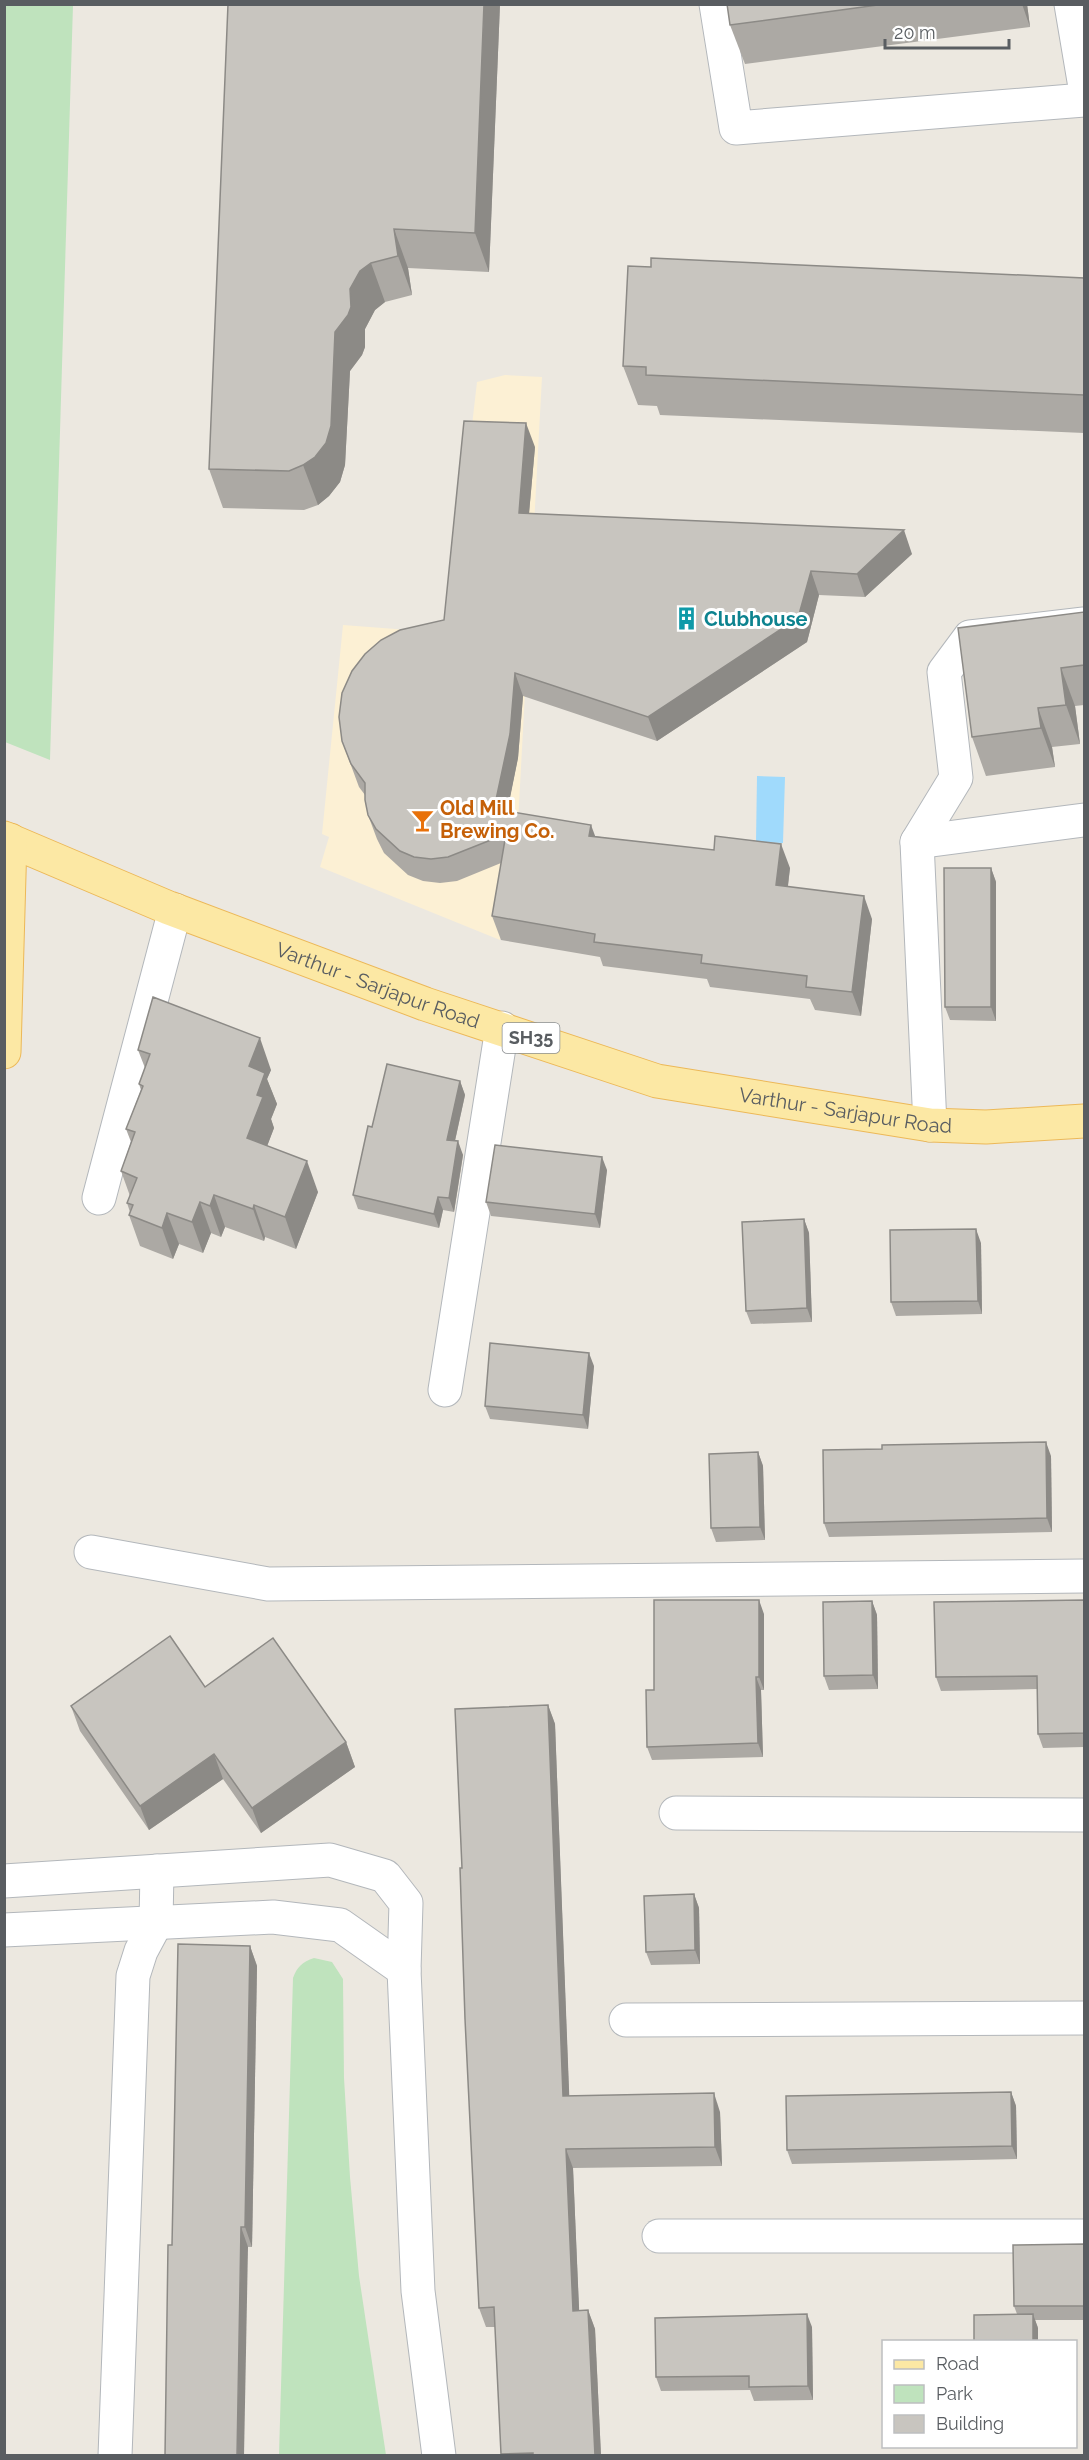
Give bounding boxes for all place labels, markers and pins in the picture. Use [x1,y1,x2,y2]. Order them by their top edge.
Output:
building icon: Clubhouse [673,606,699,632]
place label: Clubhouse [704,607,808,631]
place label: Old Mill Brewing Co. [440,796,554,843]
bar icon: Old Mill Brewing Co. [409,807,435,833]

